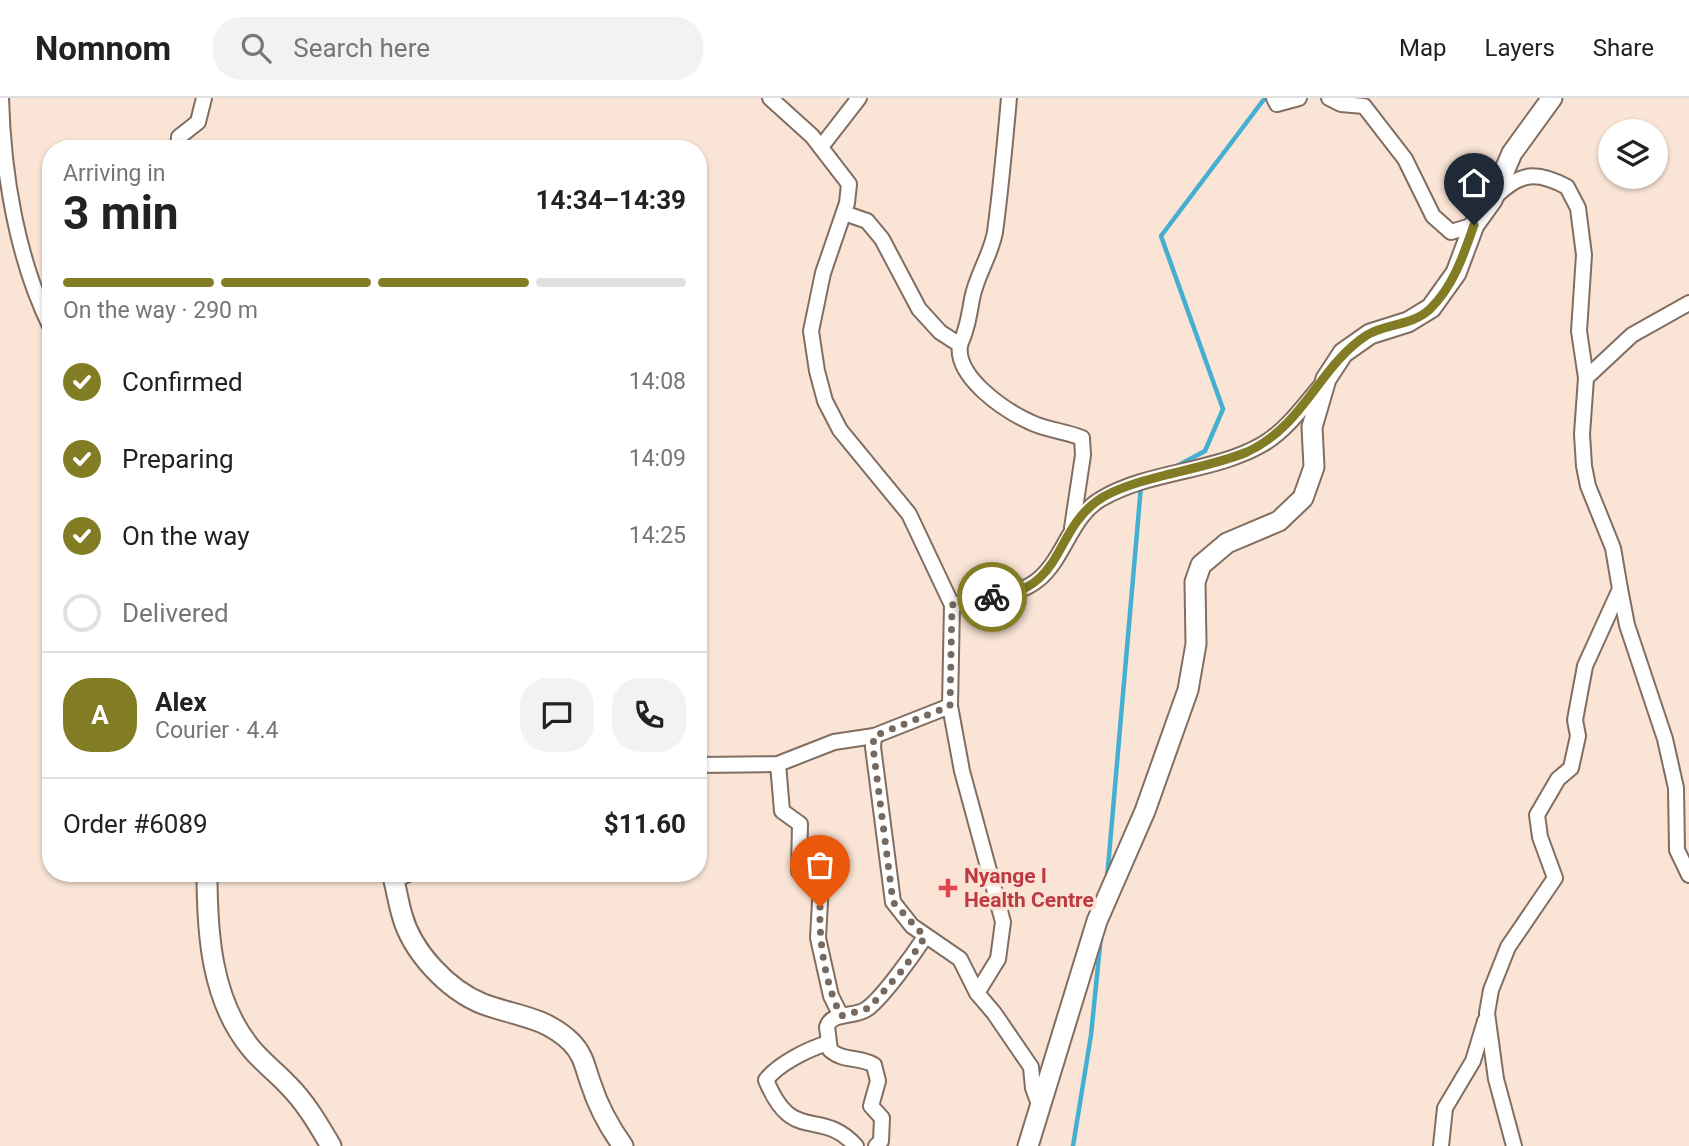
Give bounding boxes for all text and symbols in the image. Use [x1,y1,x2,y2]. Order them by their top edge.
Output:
search box [213,17,703,80]
text: Nomnom [35,29,171,68]
icon: search [237,29,275,67]
text: Search here [293,33,430,63]
text: Map [1399,34,1447,62]
text: Layers [1485,34,1555,62]
text: Share [1593,34,1654,62]
map controls [1598,119,1668,189]
button: layers [1598,119,1668,189]
pin [1444,153,1504,225]
text: Arriving in [63,160,166,187]
icon: home [1455,164,1493,202]
text: 14:34–14:39 [536,185,686,215]
text: 3 min [63,186,179,240]
text: On the way · 290 m [63,297,258,324]
icon: check [63,363,101,401]
text: Confirmed [122,367,243,397]
text: 14:08 [629,368,686,395]
icon: check [63,440,101,478]
text: Preparing [122,444,234,474]
text: 14:09 [629,445,686,472]
icon: check [63,517,101,555]
text: On the way [122,521,250,551]
text: 14:25 [629,522,686,549]
courier [957,562,1027,632]
icon: bike [973,578,1011,616]
text: Delivered [122,598,229,628]
button: chat [520,678,594,752]
button: phone [612,678,686,752]
text: Alex [155,687,207,717]
text: A [91,700,109,730]
text: Courier · 4.4 [155,717,278,744]
text: Order #6089 [63,809,208,839]
text: $11.60 [604,809,686,839]
pin [790,835,850,907]
icon: bag [801,846,839,884]
place label: Nyange I Health Centre [964,864,1094,912]
marker: Nyange I Health Centre [938,878,958,898]

